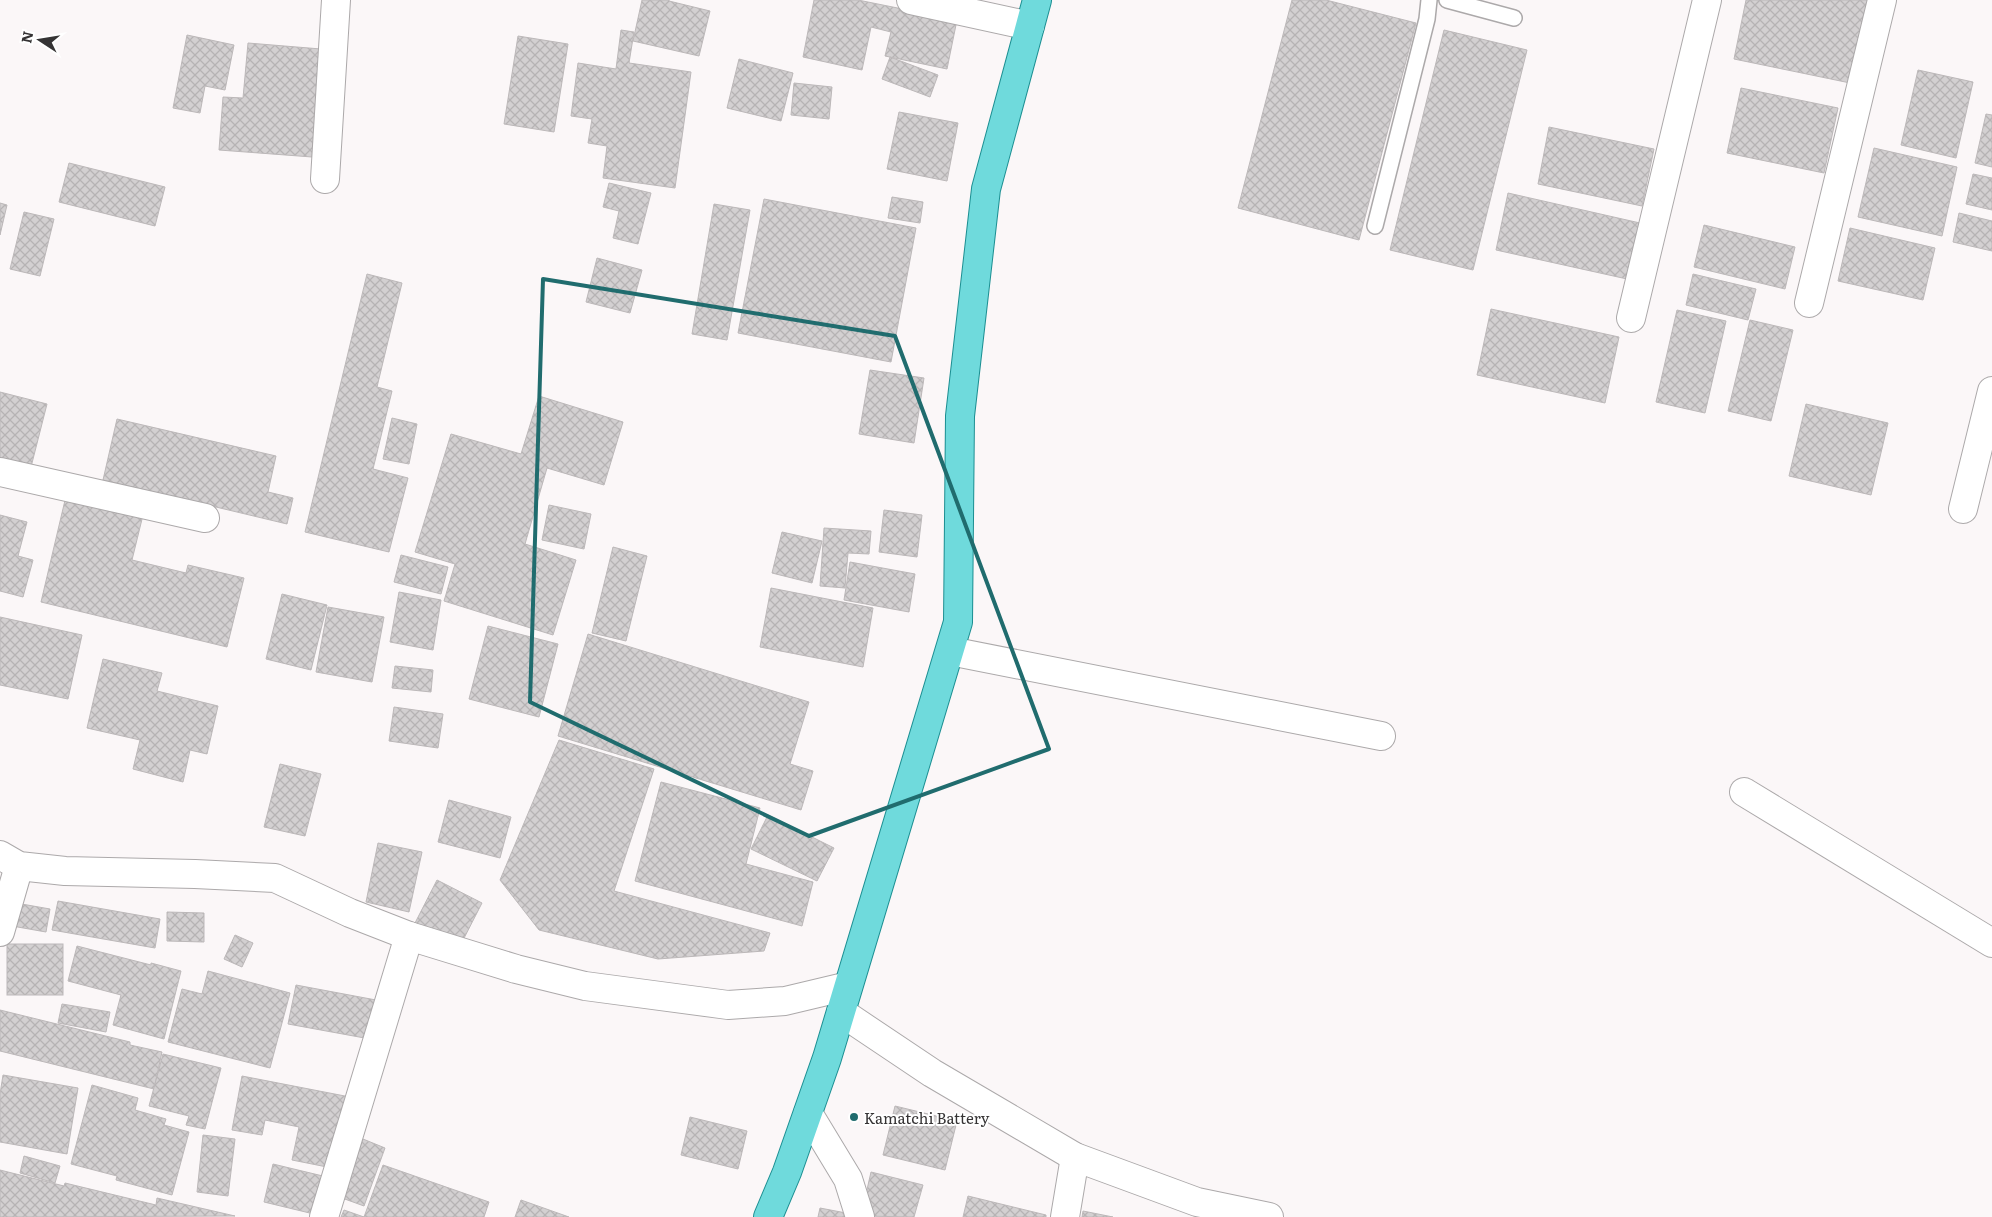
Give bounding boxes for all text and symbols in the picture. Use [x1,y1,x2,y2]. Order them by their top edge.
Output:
north arrow [15,15,65,65]
text: N [15,29,37,45]
place label: Kamatchi Battery [864,1106,990,1129]
marker: Kamatchi Battery [848,1111,860,1123]

